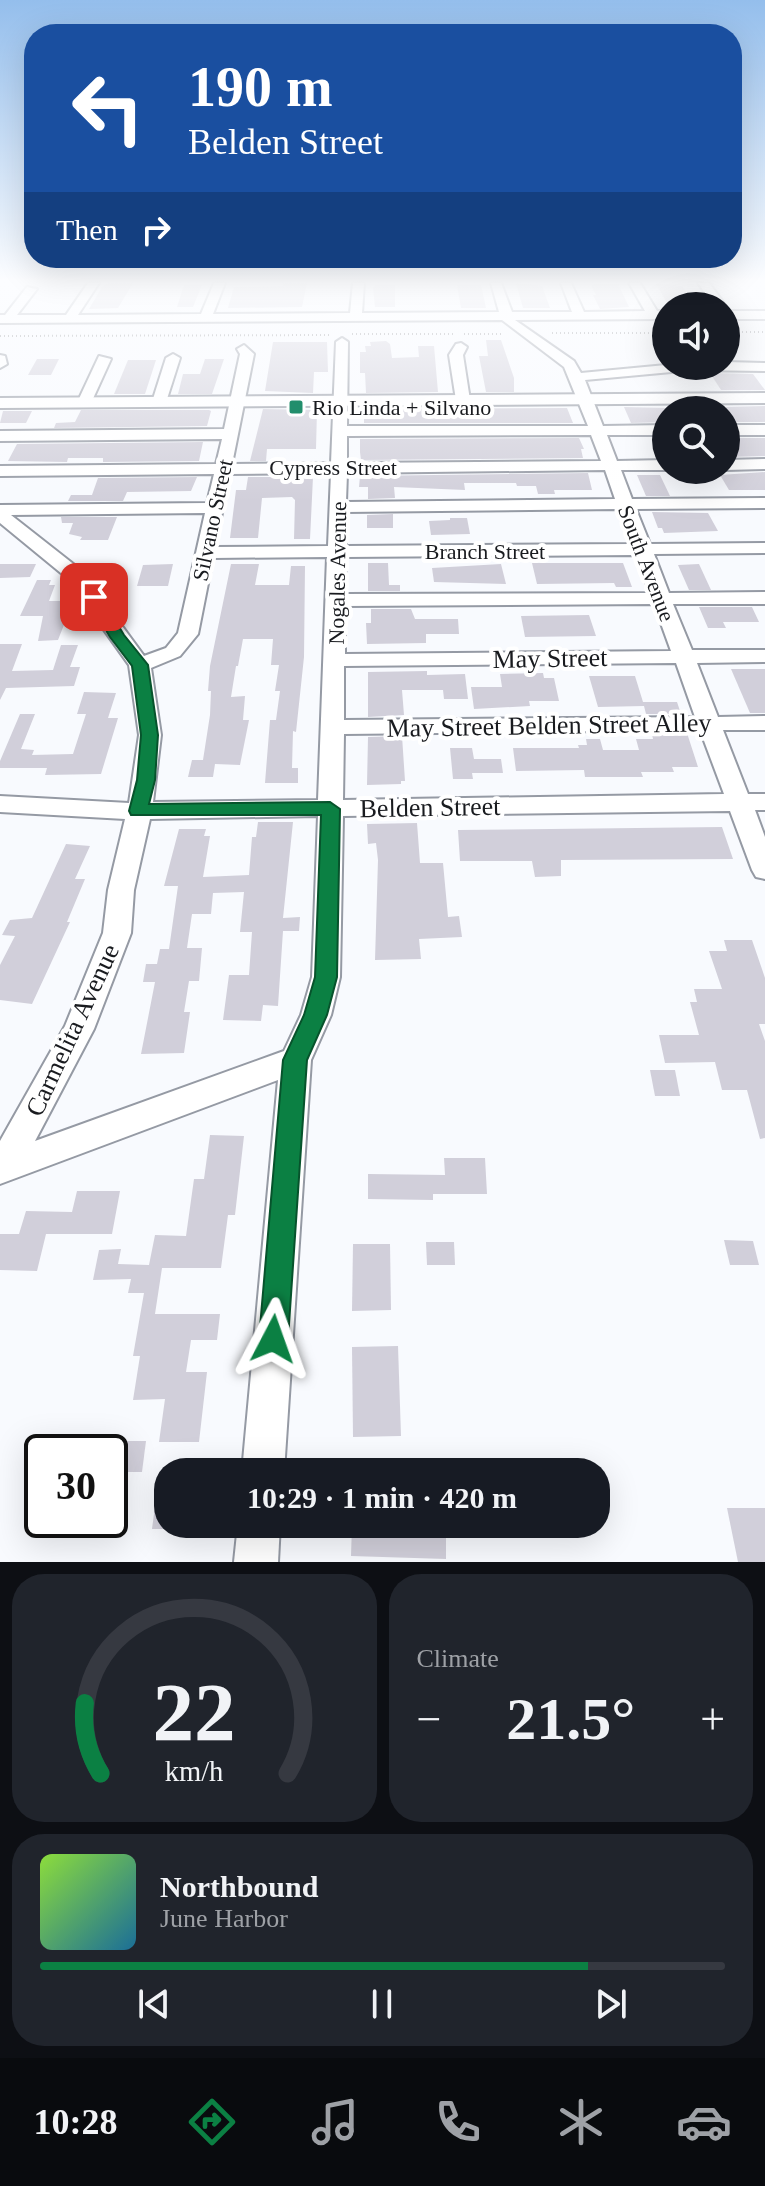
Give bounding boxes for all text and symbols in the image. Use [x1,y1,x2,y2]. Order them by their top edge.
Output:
icon: left [56,56,160,160]
text: 190 m [188,56,333,118]
text: Belden Street [188,122,383,162]
icon: right [134,208,178,252]
text: Then [56,213,118,246]
map controls [652,292,740,484]
button: sound [652,292,740,380]
place label: Rio Linda + Silvano [312,395,491,420]
button: search [652,396,740,484]
marker: Rio Linda + Silvano [287,398,305,416]
street label: Cypress Street [269,455,397,480]
street label: Silvano Street [187,457,238,583]
street label: Nogales Avenue [324,501,351,645]
street label: South Avenue [613,502,680,625]
street label: Branch Street [425,539,545,564]
pin [60,563,128,631]
icon: arrive [72,575,116,619]
street label: May Street [492,643,608,674]
street label: May Street Belden Street Alley [386,708,712,743]
street label: Belden Street [359,792,501,823]
street label: Carmelita Avenue [20,940,125,1121]
position arrow [231,1297,315,1381]
speed limit sign: 30 [24,1434,128,1538]
text: 10:29 · 1 min · 420 m [247,1481,517,1514]
text: Climate [417,1644,499,1673]
text: 22 [153,1666,236,1758]
text: 21.5° [506,1686,635,1752]
text: − [417,1695,441,1744]
text: + [700,1695,725,1744]
text: km/h [165,1756,224,1787]
text: Northbound [160,1870,318,1903]
text: June Harbor [160,1904,288,1933]
icon: previous [132,1982,176,2026]
icon: pause [360,1982,404,2026]
icon: next [589,1982,633,2026]
icon: directions [184,2094,240,2150]
icon: music [307,2094,363,2150]
icon: phone [430,2094,486,2150]
icon: climate [553,2094,609,2150]
icon: car [676,2094,732,2150]
text: 10:28 [33,2102,117,2142]

